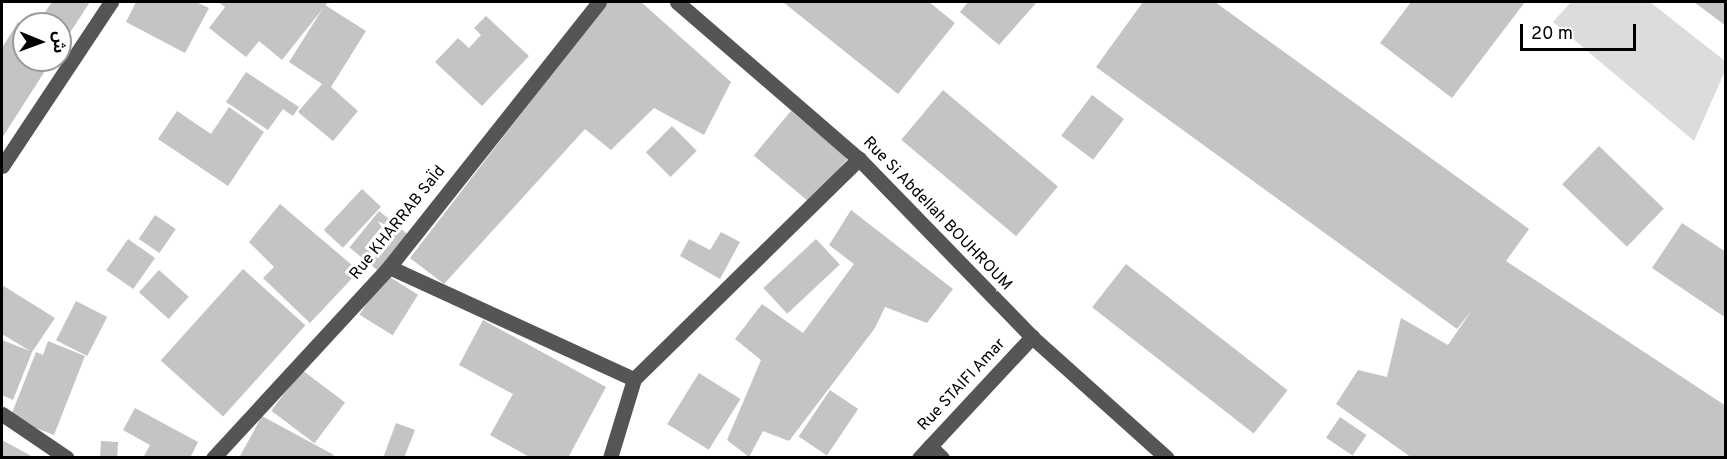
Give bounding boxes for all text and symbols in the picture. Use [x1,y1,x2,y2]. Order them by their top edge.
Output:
north arrow [12,12,72,72]
scale bar [1523,12,1638,50]
text: 20 m [1531,23,1573,46]
text: ش [48,31,68,53]
street label: Rue Si Abdellah BOUHROUM [858,133,1016,295]
street label: Rue KHARRAB SaÏd [346,162,450,284]
street label: Rue STAIFI Amar [914,335,1010,435]

